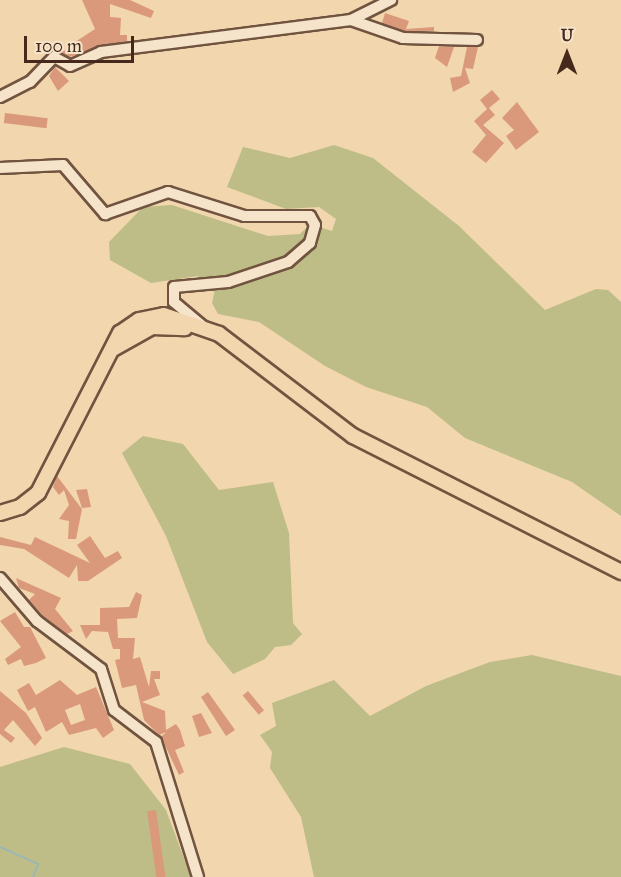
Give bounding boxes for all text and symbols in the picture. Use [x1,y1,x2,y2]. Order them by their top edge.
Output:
scale bar [27,24,136,62]
north arrow [537,24,597,84]
text: U [561,26,573,45]
text: 100 m [35,35,82,57]

